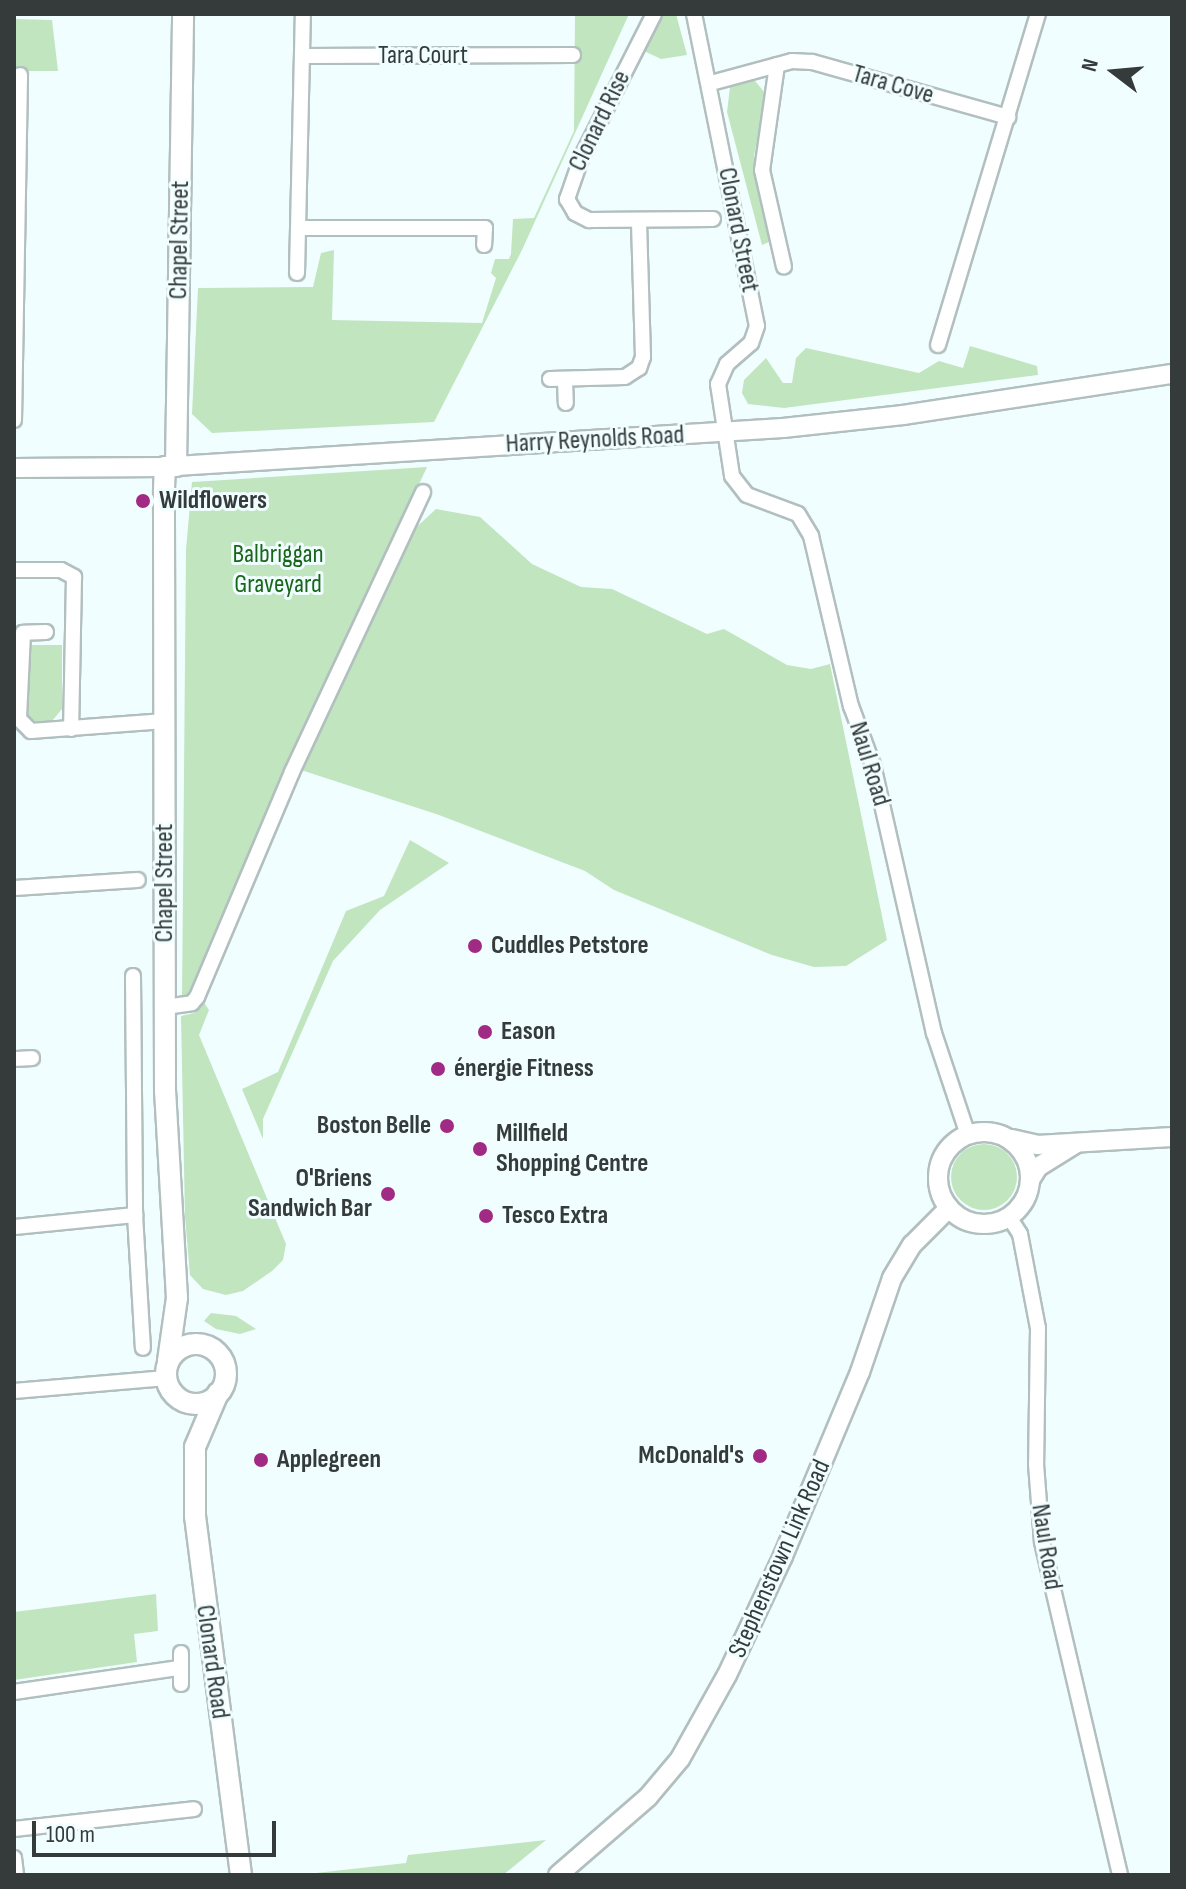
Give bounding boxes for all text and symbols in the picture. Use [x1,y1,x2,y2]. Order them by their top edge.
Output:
north arrow [1074,32,1154,112]
street label: Tara Court [378,40,468,72]
text: N [1076,56,1105,75]
street label: Tara Cove [849,59,937,111]
street label: Clonard Rise [562,66,638,176]
street label: Clonard Street [711,165,765,295]
street label: Chapel Street [163,180,197,300]
street label: Harry Reynolds Road [505,420,685,460]
place label: Wildflowers [159,485,267,517]
marker: Wildflowers [134,492,152,510]
park label: Balbriggan Graveyard [232,539,324,600]
street label: Naul Road [841,718,897,810]
street label: Chapel Street [149,824,181,942]
place label: Cuddles Petstore [491,930,649,962]
marker: Cuddles Petstore [466,937,484,955]
place label: Eason [501,1016,556,1048]
marker: Eason [476,1023,494,1041]
place label: énergie Fitness [454,1053,594,1085]
marker: énergie Fitness [429,1060,447,1078]
place label: Boston Belle [317,1110,431,1142]
marker: Boston Belle [438,1117,456,1135]
place label: Millfield Shopping Centre [496,1118,648,1180]
marker: Millfield Shopping Centre [471,1140,489,1158]
place label: O'Briens Sandwich Bar [248,1163,372,1224]
marker: O'Briens Sandwich Bar [379,1185,397,1203]
place label: Tesco Extra [502,1200,608,1232]
marker: Tesco Extra [477,1207,495,1225]
place label: McDonald's [638,1440,744,1472]
place label: Applegreen [277,1444,381,1476]
marker: McDonald's [751,1447,769,1465]
marker: Applegreen [252,1451,270,1469]
street label: Stephenstown Link Road [722,1455,838,1663]
street label: Naul Road [1024,1502,1068,1592]
street label: Clonard Road [189,1603,235,1721]
scale bar [36,1805,280,1855]
text: 100 m [46,1820,95,1849]

